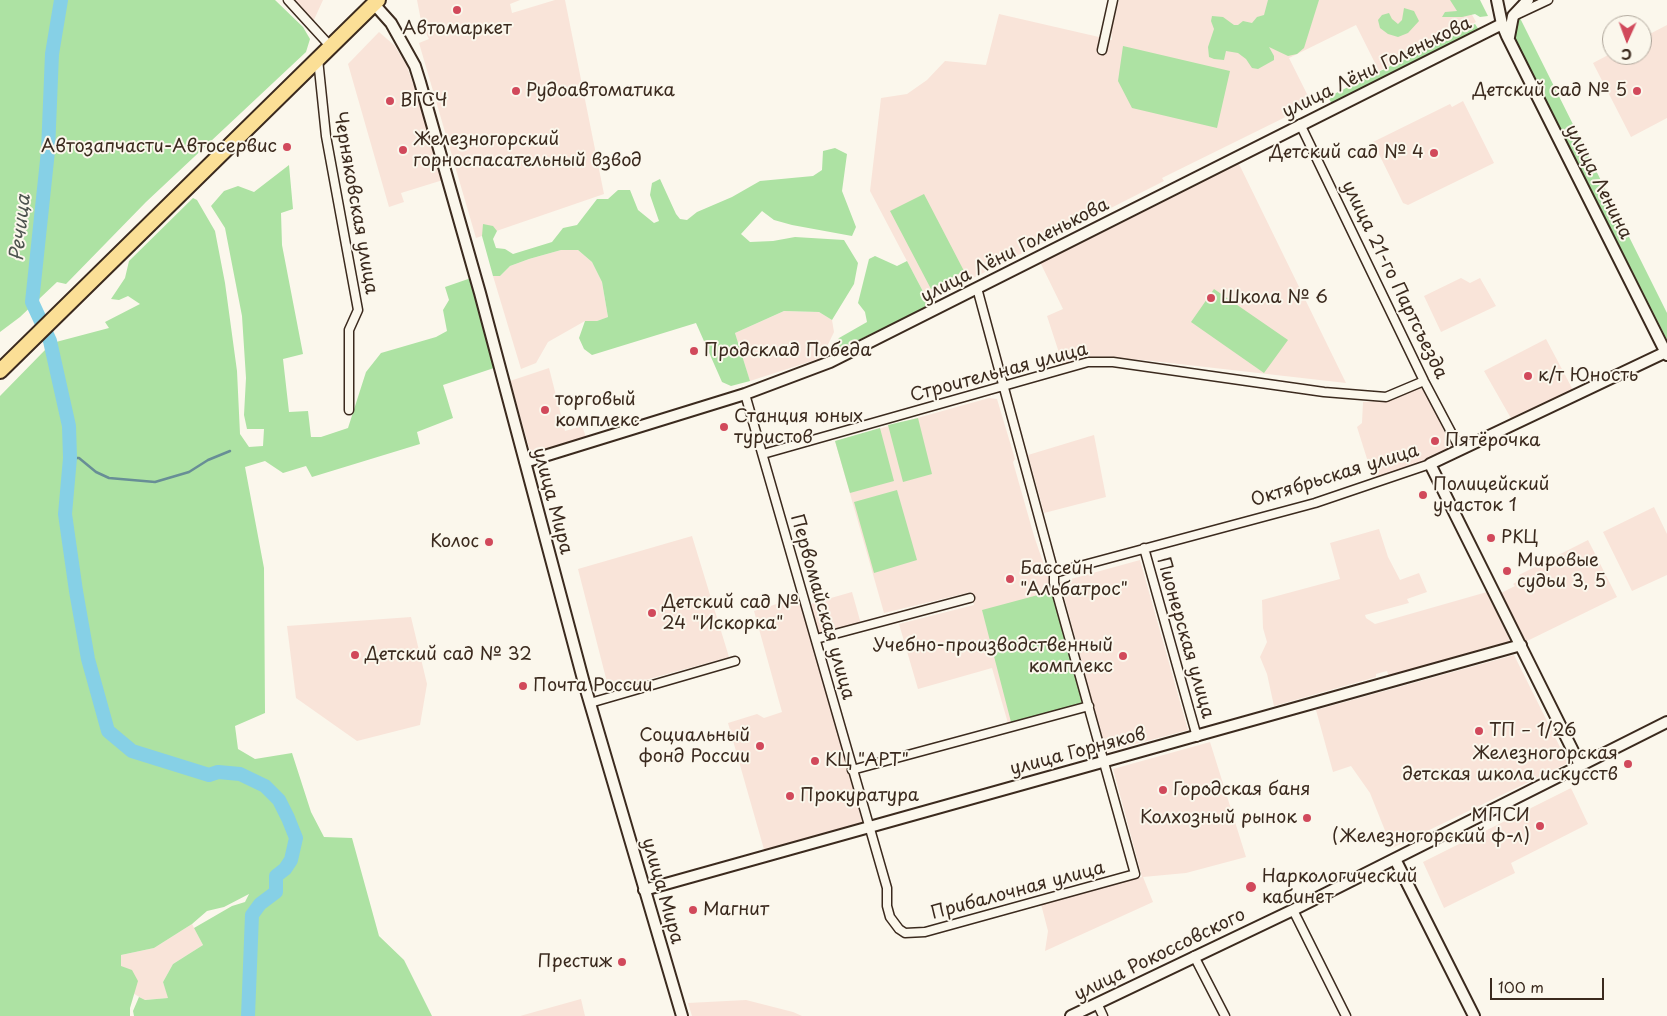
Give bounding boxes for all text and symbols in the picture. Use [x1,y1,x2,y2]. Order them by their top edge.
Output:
marker: Автомаркет [451,4,463,16]
street label: улица Лёни Голенькова [1279,13,1475,123]
north arrow [1602,15,1652,65]
place label: Автомаркет [402,18,512,40]
text: С [1621,44,1632,65]
place label: Рудоавтоматика [526,80,675,102]
place label: Детский сад № 5 [1473,80,1627,102]
marker: Рудоавтоматика [510,85,522,97]
marker: Детский сад № 5 [1631,85,1643,97]
place label: ВГСЧ [400,90,448,112]
marker: ВГСЧ [384,95,396,107]
street label: Черняковская улица [328,110,382,296]
street label: улица Ленина [1560,121,1636,243]
place label: Железногорский горноспасательный взвод [413,129,642,172]
place label: Автозапчасти-Автосервис [41,136,277,158]
marker: Автозапчасти-Автосервис [281,141,293,153]
place label: Детский сад № 4 [1269,142,1424,164]
marker: Железногорский горноспасательный взвод [397,144,409,156]
marker: Детский сад № 4 [1428,147,1440,159]
street label: улица 21-го Партсъезда [1337,177,1451,383]
water label: Речица [6,193,36,263]
street label: улица Лёни Голенькова [917,194,1113,308]
place label: Школа № 6 [1221,287,1328,309]
marker: Школа № 6 [1205,292,1217,304]
street label: Строительная улица [908,339,1090,407]
place label: Продсклад Победа [704,340,871,362]
marker: Продсклад Победа [688,345,700,357]
place label: к/т Юность [1538,365,1638,387]
marker: к/т Юность [1522,370,1534,382]
place label: торговый комплекс [555,389,640,432]
marker: торговый комплекс [539,404,551,416]
place label: Станция юных туристов [734,406,863,448]
marker: Станция юных туристов [718,421,730,433]
place label: Пятёрочка [1445,430,1540,452]
marker: Пятёрочка [1429,435,1441,447]
street label: Октябрьская улица [1248,440,1422,512]
street label: улица Мира [527,445,577,557]
place label: Полицейский участок 1 [1433,474,1549,516]
marker: Полицейский участок 1 [1417,489,1429,501]
street label: Первомайская улица [785,512,859,702]
place label: РКЦ [1501,527,1538,549]
place label: Колос [430,531,479,553]
marker: РКЦ [1485,532,1497,544]
marker: Колос [483,536,495,548]
place label: Мировые судьи 3, 5 [1517,550,1606,592]
street label: Пионерская улица [1152,555,1218,721]
place label: Бассейн "Альбатрос" [1020,558,1128,600]
marker: Мировые судьи 3, 5 [1501,565,1513,577]
marker: Бассейн "Альбатрос" [1004,573,1016,585]
place label: Детский сад № 24 "Искорка" [662,592,799,634]
marker: Детский сад № 24 "Искорка" [646,607,658,619]
place label: Учебно-производственный комплекс [873,635,1113,678]
place label: Детский сад № 32 [365,644,532,666]
marker: Детский сад № 32 [349,649,361,661]
marker: Учебно-производственный комплекс [1117,650,1129,662]
place label: Почта России [533,675,653,697]
marker: Почта России [517,680,529,692]
place label: ТП – 1/26 [1489,720,1577,742]
street label: улица Горняков [1008,723,1148,781]
place label: Социальный фонд России [639,725,750,768]
marker: ТП – 1/26 [1473,725,1485,737]
marker: Социальный фонд России [754,740,766,752]
place label: Железногорская детская школа искусств [1402,743,1618,786]
place label: КЦ "АРТ" [825,750,909,772]
marker: КЦ "АРТ" [809,755,821,767]
marker: Железногорская детская школа искусств [1622,758,1634,770]
place label: Городская баня [1173,779,1311,801]
marker: Городская баня [1157,784,1169,796]
place label: Прокуратура [800,785,919,807]
marker: Прокуратура [784,790,796,802]
place label: МПСИ (Железногорский ф-л) [1332,805,1530,848]
place label: Колхозный рынок [1140,807,1297,829]
marker: Колхозный рынок [1301,812,1313,824]
marker: МПСИ (Железногорский ф-л) [1534,820,1546,832]
street label: улица Мира [637,835,687,947]
street label: Прибалочная улица [929,857,1107,925]
place label: Наркологический кабинет [1262,866,1417,909]
marker: Наркологический кабинет [1244,880,1258,894]
place label: Магнит [703,899,769,921]
marker: Магнит [687,904,699,916]
street label: улица Рокоссовского [1071,904,1249,1006]
place label: Престиж [538,951,612,973]
marker: Престиж [616,956,628,968]
scale bar [1492,968,1606,1000]
text: 100 m [1498,975,1544,998]

